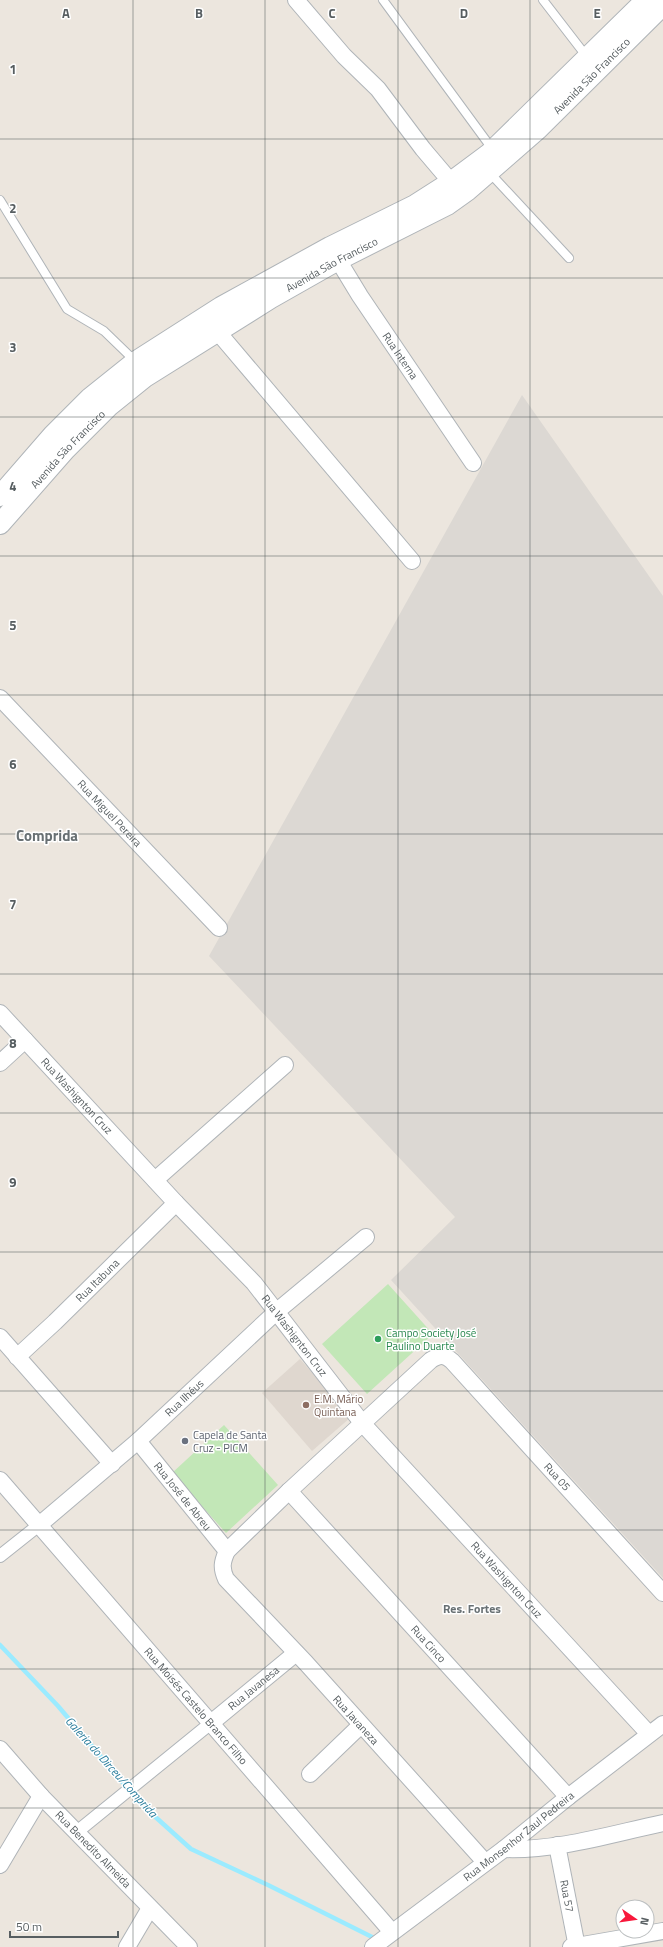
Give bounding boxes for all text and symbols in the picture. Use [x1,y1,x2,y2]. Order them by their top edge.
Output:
text: A [62,3,70,23]
text: B [195,3,203,23]
text: C [328,3,336,23]
text: D [460,3,468,23]
text: E [593,3,601,23]
street label: Avenida São Francisco [550,34,634,118]
text: 1 [9,59,17,79]
text: 2 [9,198,17,218]
street label: Avenida São Francisco [283,233,381,296]
street label: Rua Interna [379,329,422,383]
text: 3 [9,337,17,357]
street label: Avenida São Francisco [27,406,109,492]
text: 4 [9,476,17,496]
text: 5 [9,615,17,635]
text: 6 [9,754,17,774]
street label: Rua Miguel Pereira [74,776,146,851]
district label: Comprida [16,824,78,847]
text: 7 [9,894,17,914]
text: 8 [9,1033,17,1053]
street label: Rua Washignton Cruz [37,1054,116,1138]
text: 9 [9,1172,17,1192]
street label: Rua Itabuna [72,1255,123,1306]
street label: Rua Washignton Cruz [258,1291,331,1380]
place label: Campo Society José Paulino Duarte [386,1325,477,1354]
marker: Campo Society José Paulino Duarte [373,1334,383,1344]
street label: Rua Ilhéus [161,1376,207,1420]
place label: E.M. Mário Quintana [314,1391,363,1420]
marker: E.M. Mário Quintana [301,1400,311,1410]
place label: Capela de Santa Cruz - PICM [193,1427,267,1456]
marker: Capela de Santa Cruz - PICM [180,1436,190,1446]
street label: Rua José de Abreu [150,1459,215,1534]
street label: Rua 05 [540,1459,574,1494]
street label: Rua Washignton Cruz [467,1538,546,1622]
district label: Res. Fortes [443,1599,501,1618]
street label: Rua Cinco [407,1622,450,1666]
street label: Rua Moisés Castelo Branco Filho [141,1644,251,1768]
street label: Rua Javanesa [224,1662,283,1714]
street label: Rua Javaneza [329,1692,383,1749]
water label: Galeria do Dirceu/Comprida [61,1712,163,1822]
street label: Rua Monsenhor Zaul Pedreira [460,1787,578,1885]
street label: Rua Benedito Almeida [52,1807,135,1892]
street label: Rua 57 [556,1878,578,1914]
north arrow [615,1899,655,1939]
scale bar [10,1913,118,1939]
text: N [636,1916,653,1927]
text: 50 m [16,1917,42,1936]

